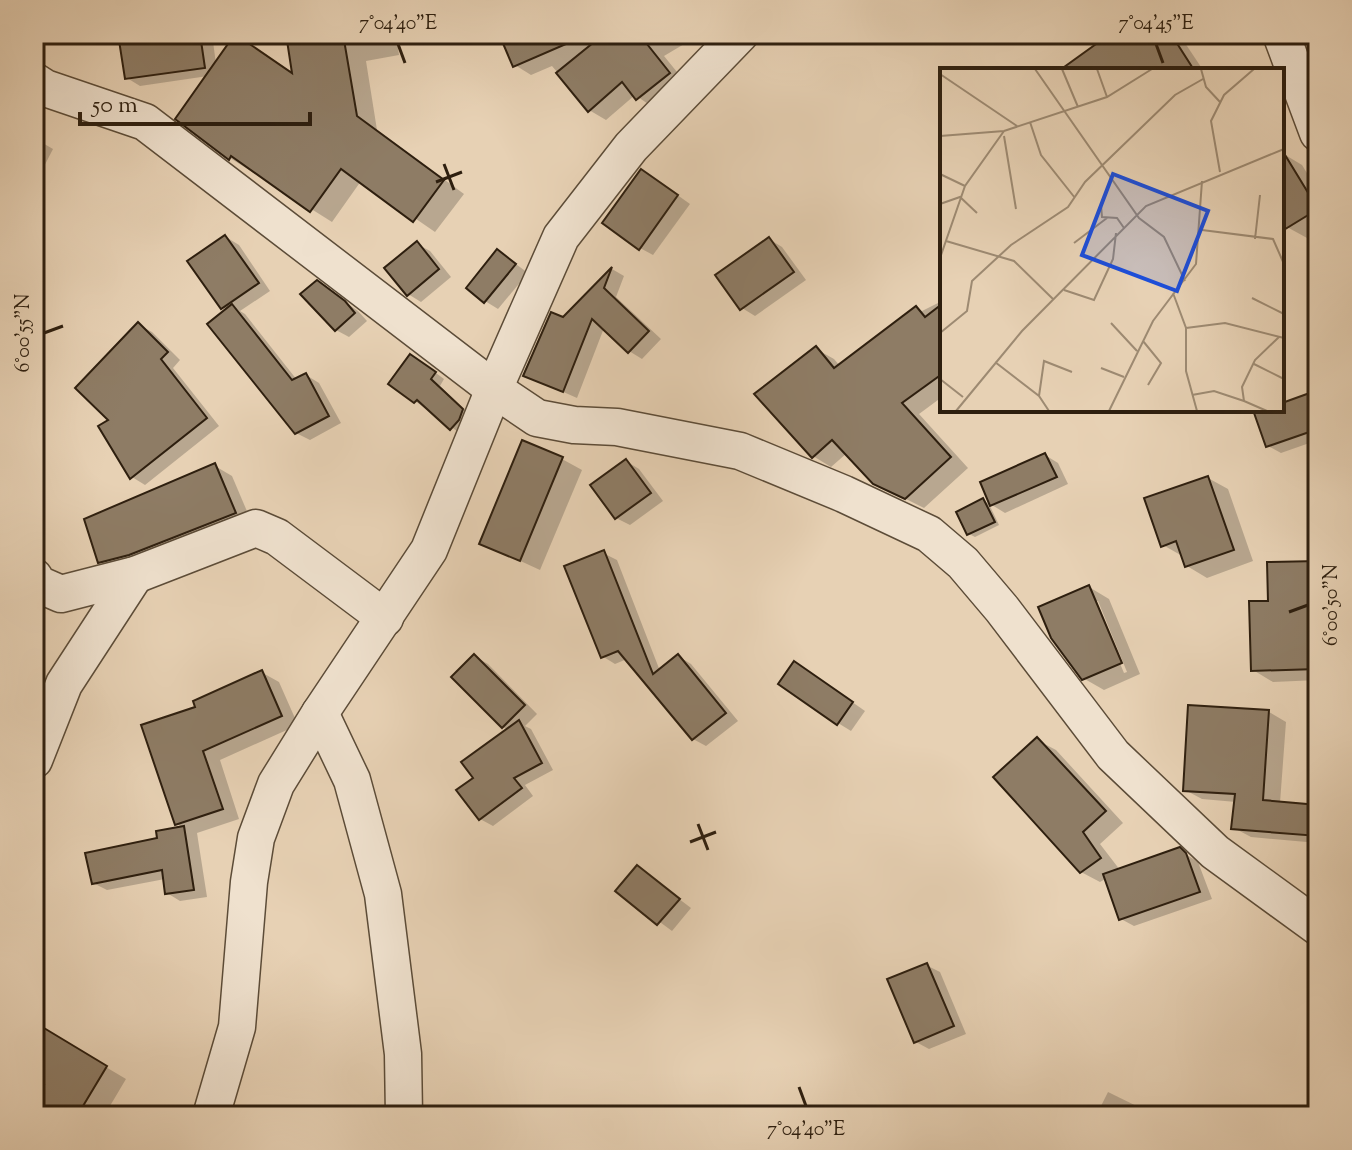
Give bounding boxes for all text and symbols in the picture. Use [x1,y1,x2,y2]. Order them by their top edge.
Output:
text: 7°04'40"E [359,10,437,39]
text: 7°04'45"E [1118,10,1194,39]
inset map [940,68,1284,412]
scale bar [80,76,310,126]
text: 50 m [90,89,138,123]
text: 6°00'55"N [10,293,39,373]
text: 6°00'50"N [1318,564,1347,646]
text: 7°04'40"E [767,1116,845,1145]

